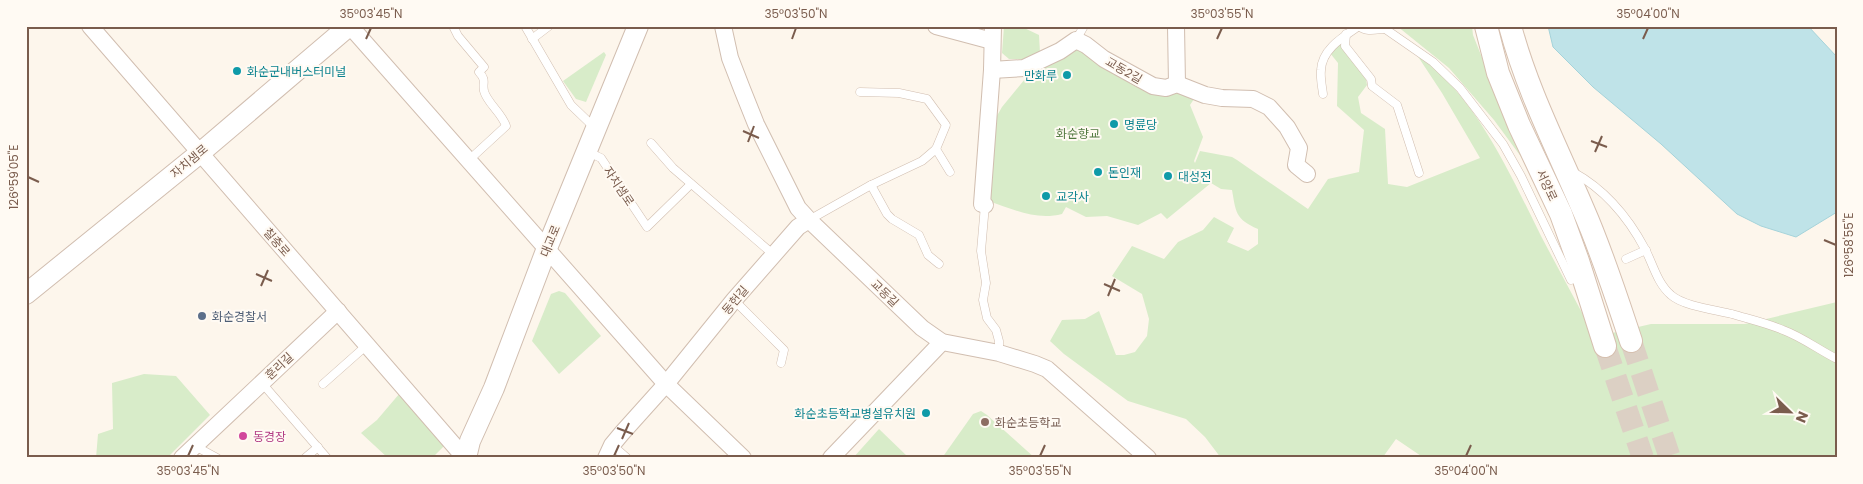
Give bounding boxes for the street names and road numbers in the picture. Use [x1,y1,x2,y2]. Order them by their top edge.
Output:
street label: 교동2길 [1102,53,1146,87]
street label: 자치샘로 [167,140,211,182]
street label: 자치샘로 [600,163,638,209]
street label: 서양로 [1532,166,1562,204]
street label: 대교로 [536,222,564,260]
street label: 칠충로 [260,224,294,260]
street label: 교동길 [867,275,903,311]
street label: 동헌길 [718,282,752,318]
street label: 훈리길 [261,348,297,384]

